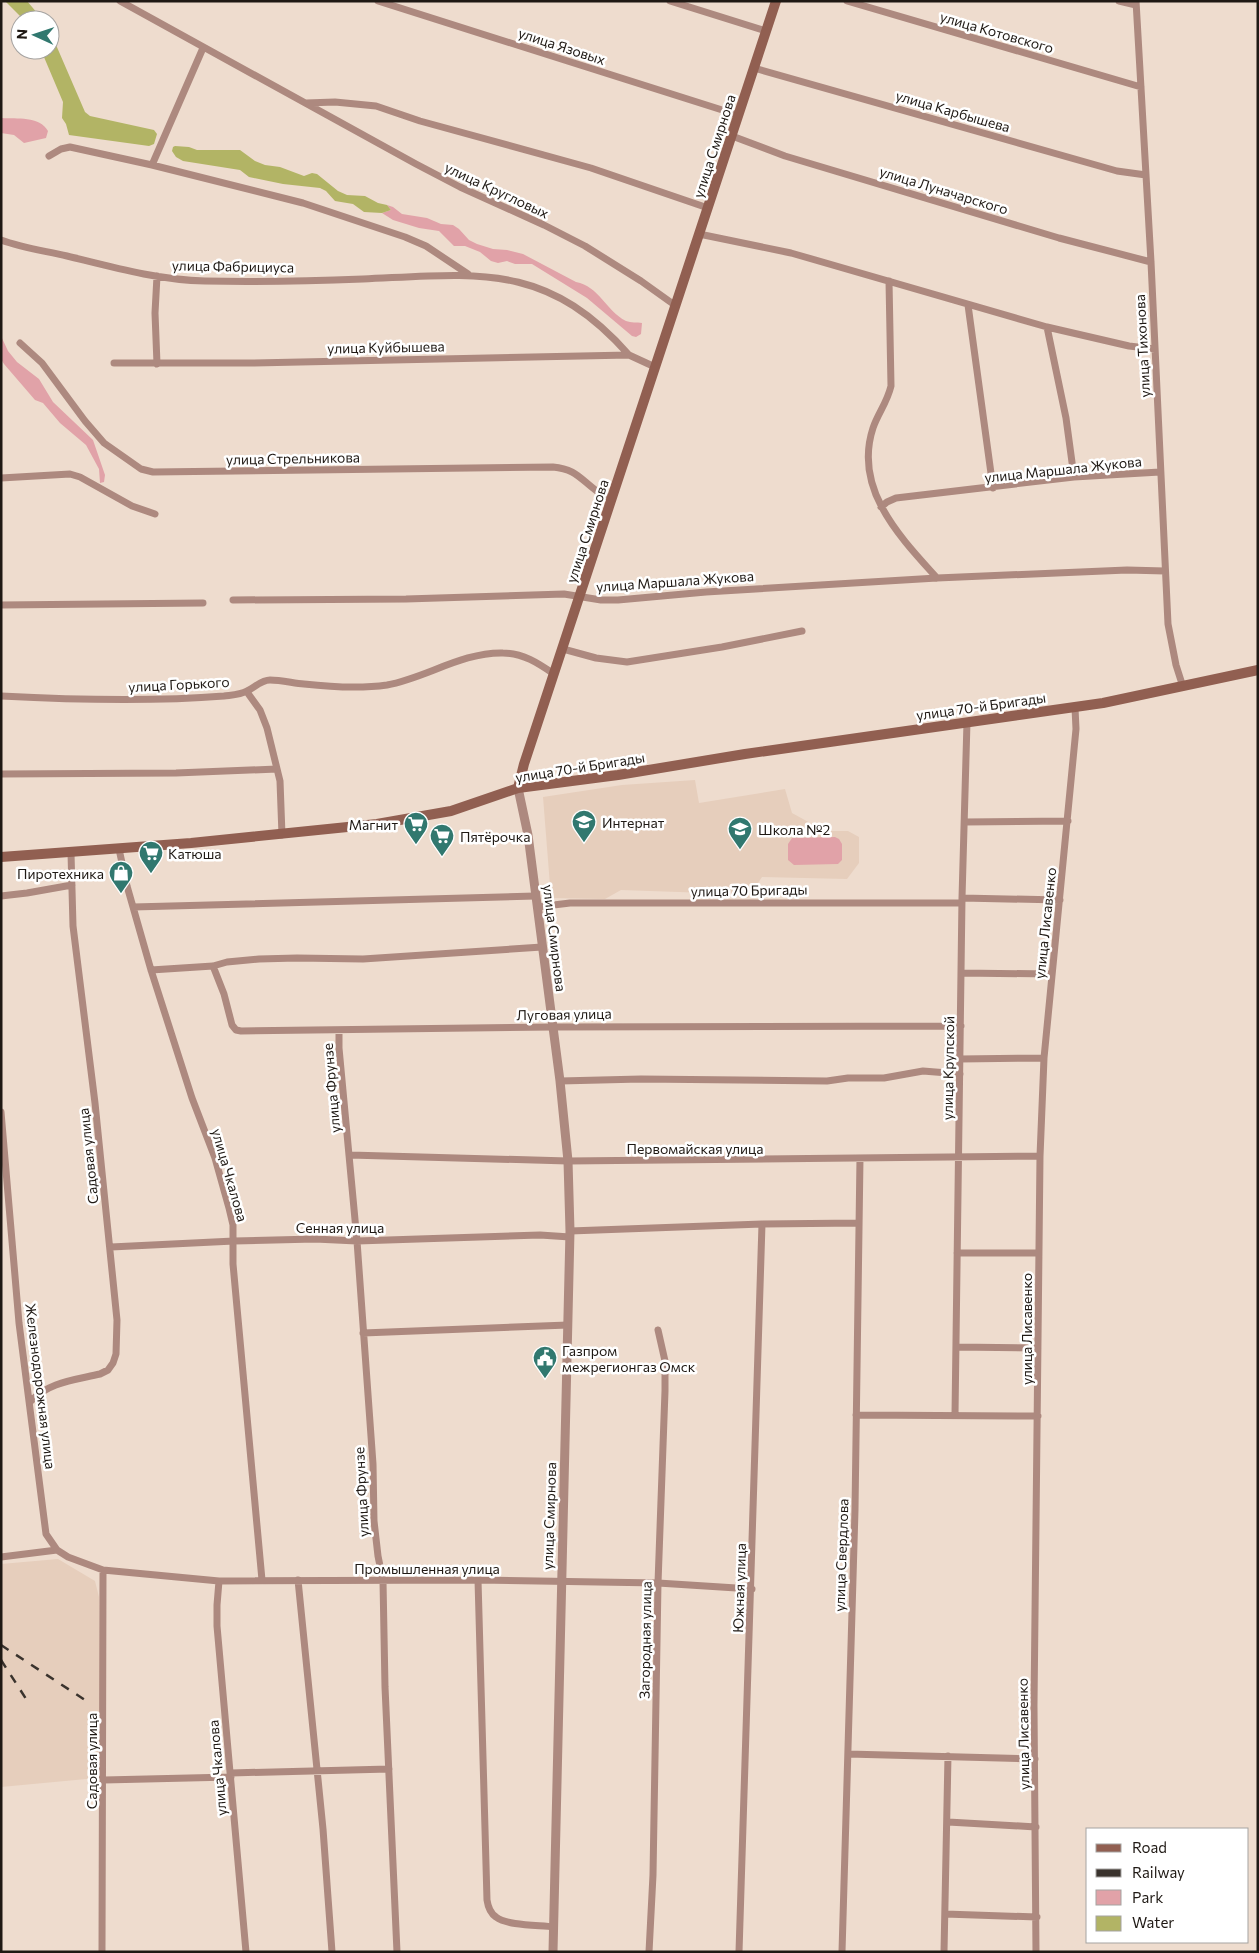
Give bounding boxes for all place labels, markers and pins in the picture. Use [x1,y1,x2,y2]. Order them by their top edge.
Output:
school or university icon: Интернат [571,809,597,843]
supermarket icon: Магнит [403,811,429,845]
place label: Интернат [602,814,665,831]
place label: Магнит [349,816,398,833]
school or university icon: Школа №2 [727,816,753,850]
place label: Школа №2 [758,821,830,838]
supermarket icon: Пятёрочка [429,823,455,857]
place label: Пятёрочка [460,828,530,845]
supermarket icon: Катюша [138,840,164,874]
place label: Катюша [168,845,222,862]
shop icon: Пиротехника [108,860,134,894]
place label: Пиротехника [17,865,104,882]
place label: Газпром межрегионгаз Омск [562,1342,696,1375]
public building icon: Газпром межрегионгаз Омск [532,1345,558,1379]

